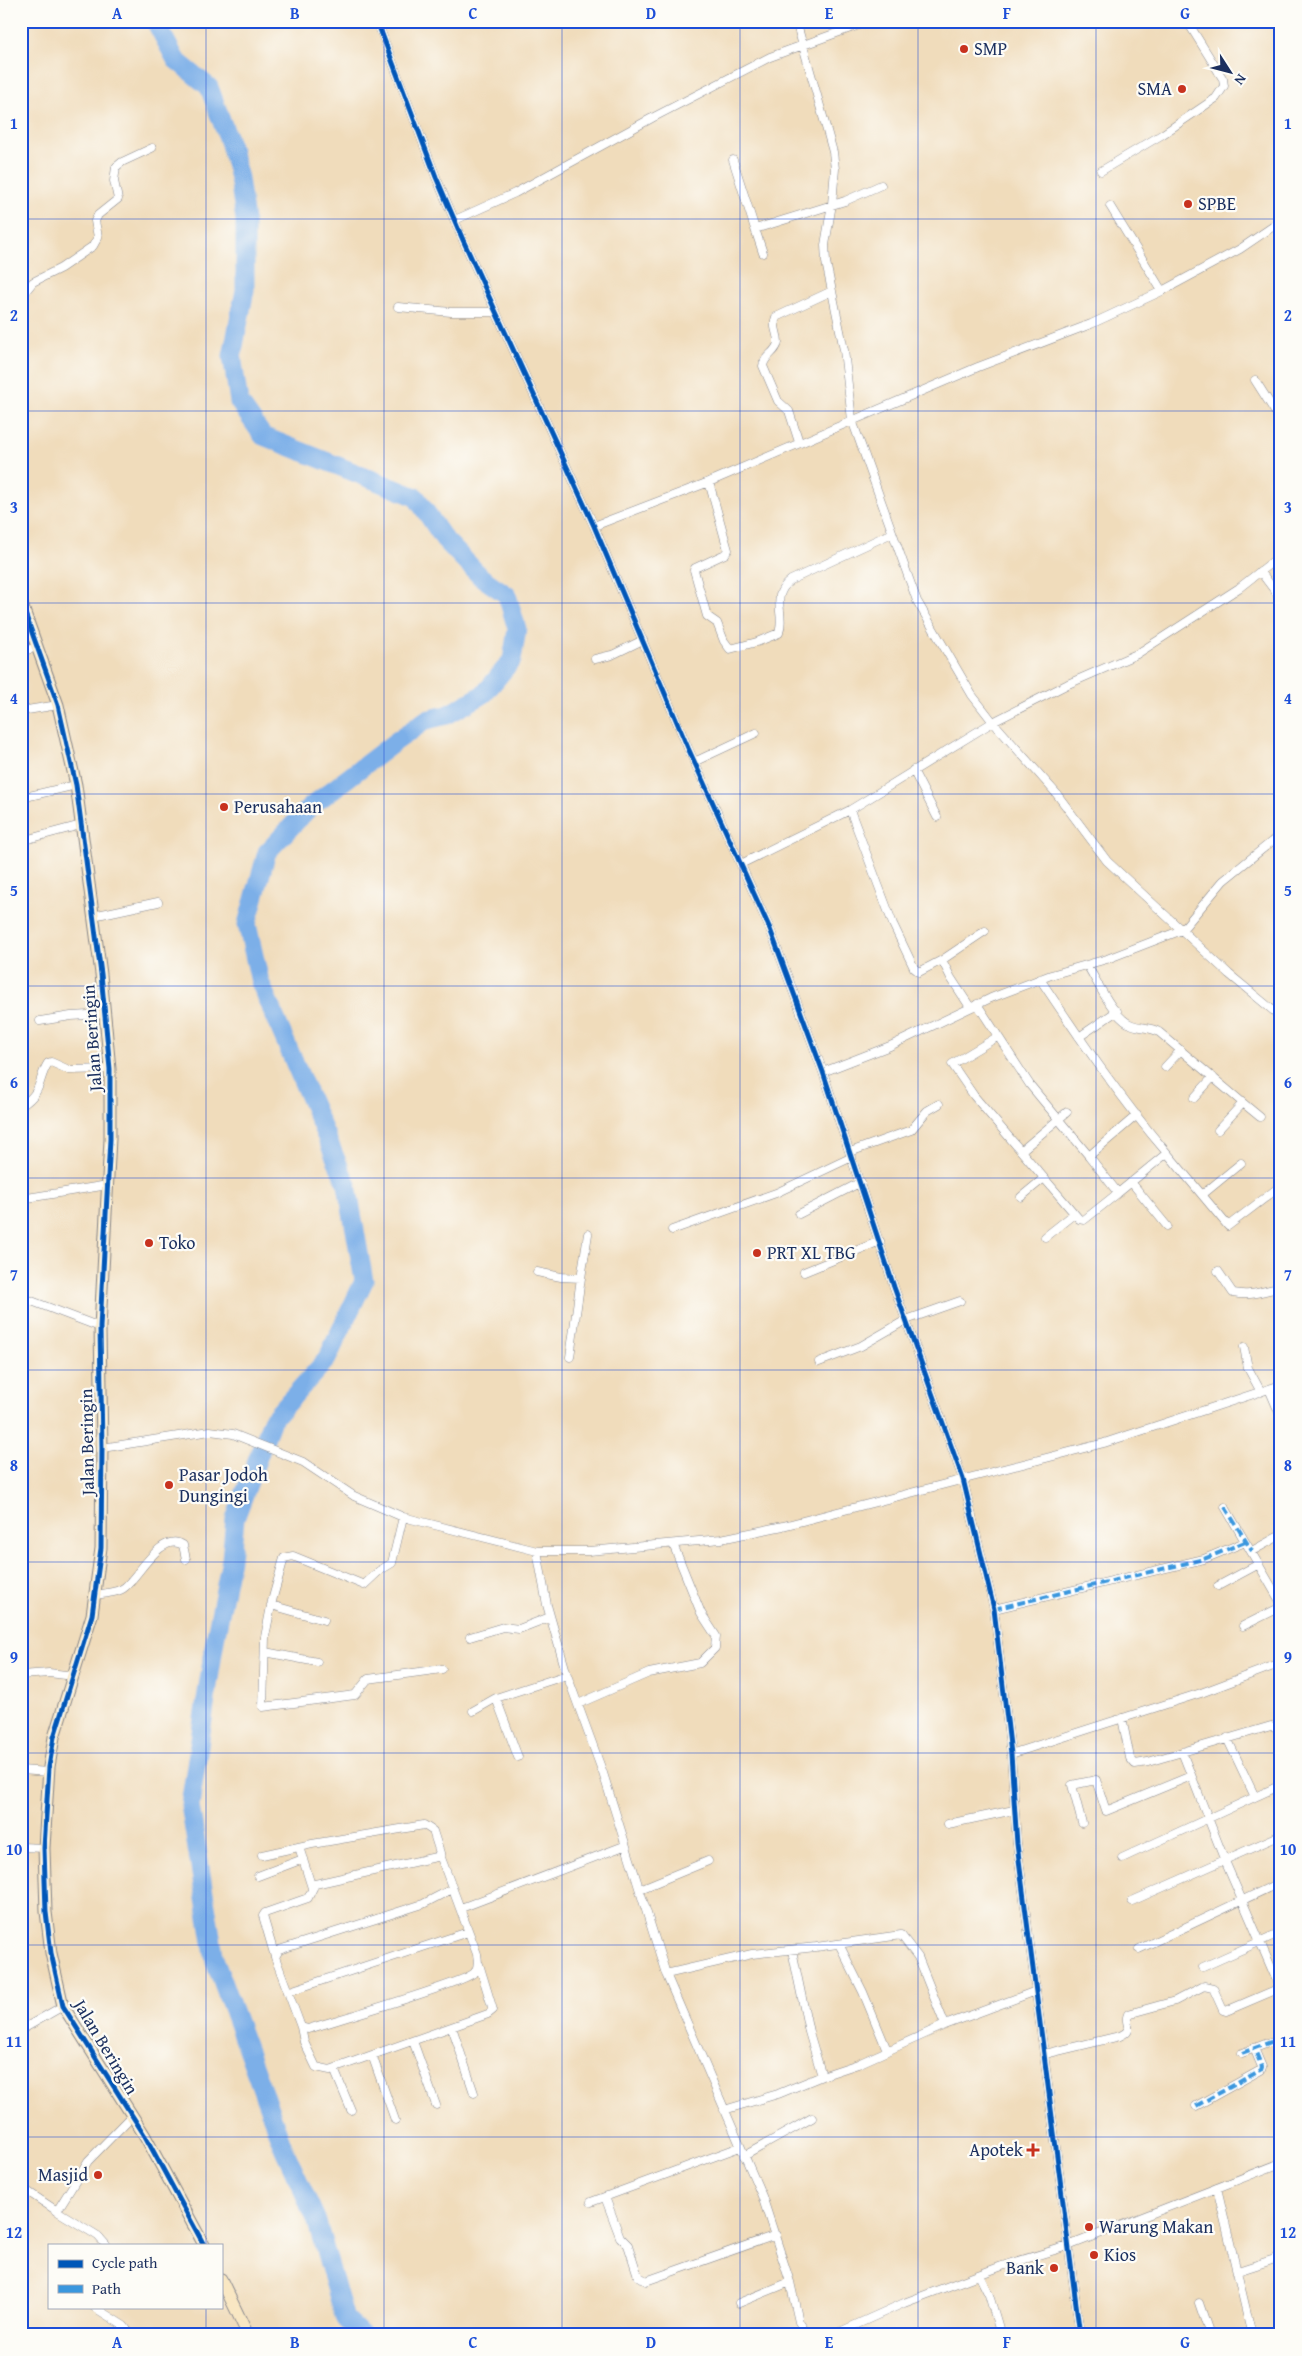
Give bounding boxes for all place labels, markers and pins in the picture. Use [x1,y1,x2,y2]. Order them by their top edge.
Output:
place label: SMP [974,35,1007,62]
marker: SMP [958,43,970,55]
place label: SMA [1138,75,1172,102]
marker: SMA [1176,83,1188,95]
place label: SPBE [1198,190,1236,217]
marker: SPBE [1182,198,1194,210]
place label: Perusahaan [234,793,322,820]
marker: Perusahaan [218,801,230,813]
place label: Toko [159,1229,196,1256]
marker: Toko [143,1237,155,1249]
place label: PRT XL TBG [767,1239,856,1266]
marker: PRT XL TBG [751,1247,763,1259]
place label: Pasar Jodoh Dungingi [179,1461,268,1509]
marker: Pasar Jodoh Dungingi [163,1479,175,1491]
place label: Apotek [969,2136,1024,2163]
marker: Apotek [1027,2144,1039,2156]
place label: Masjid [38,2161,88,2188]
marker: Masjid [92,2169,104,2181]
place label: Warung Makan [1099,2213,1213,2240]
marker: Warung Makan [1083,2221,1095,2233]
place label: Kios [1104,2241,1136,2268]
marker: Kios [1088,2249,1100,2261]
place label: Bank [1006,2254,1045,2281]
marker: Bank [1048,2262,1060,2274]

